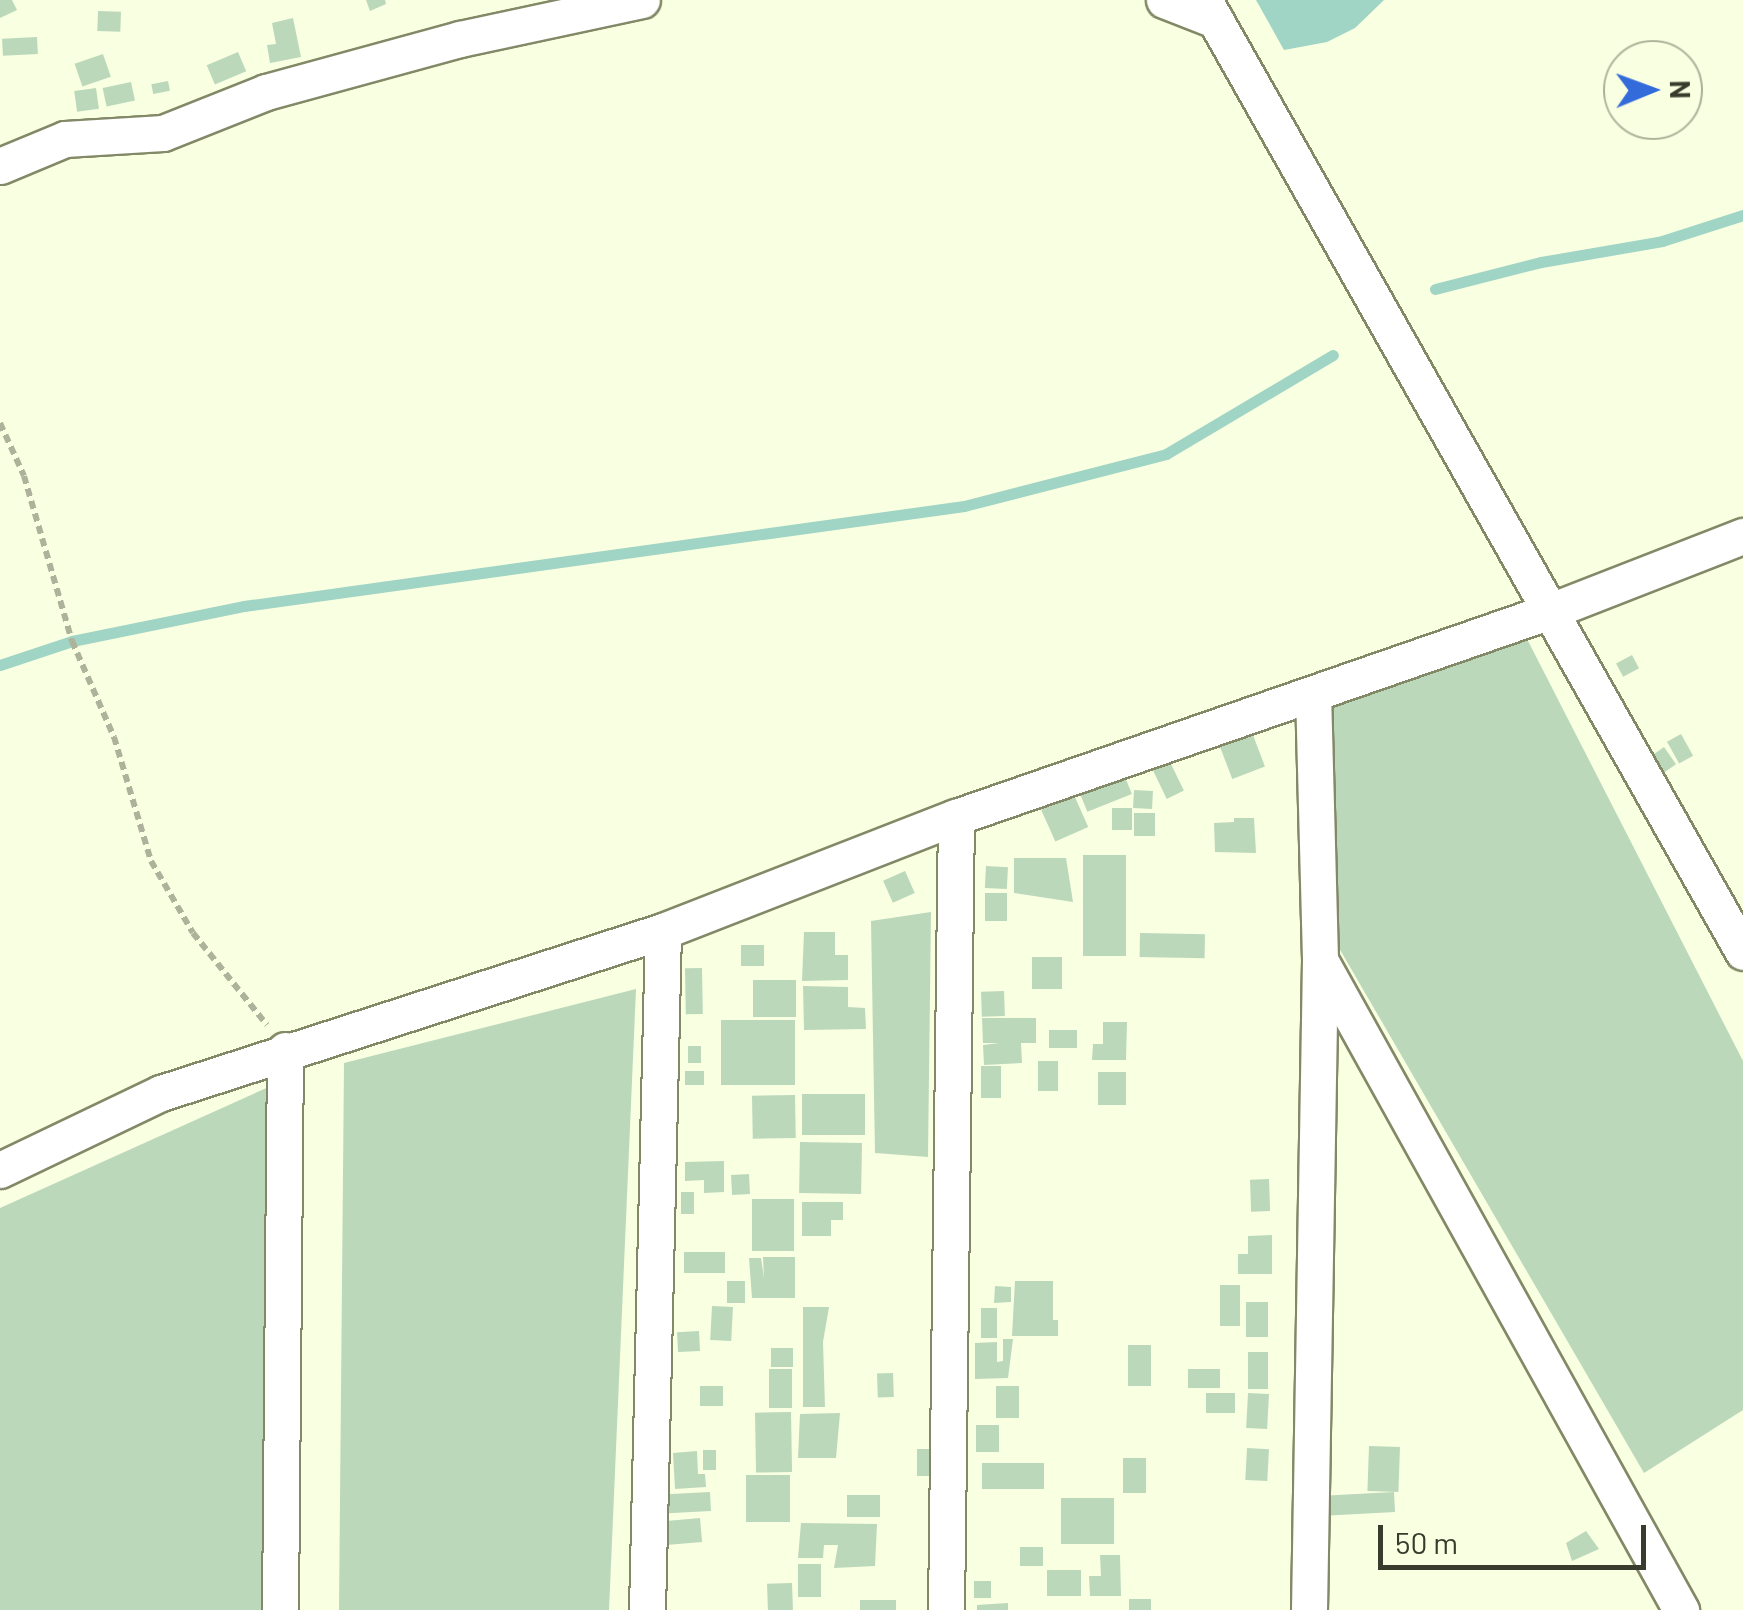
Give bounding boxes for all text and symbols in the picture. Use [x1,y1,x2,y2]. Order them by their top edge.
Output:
north arrow [1603,40,1703,140]
text: N [1664,80,1698,99]
scale bar [1383,1505,1650,1567]
text: 50 m [1395,1524,1458,1560]

